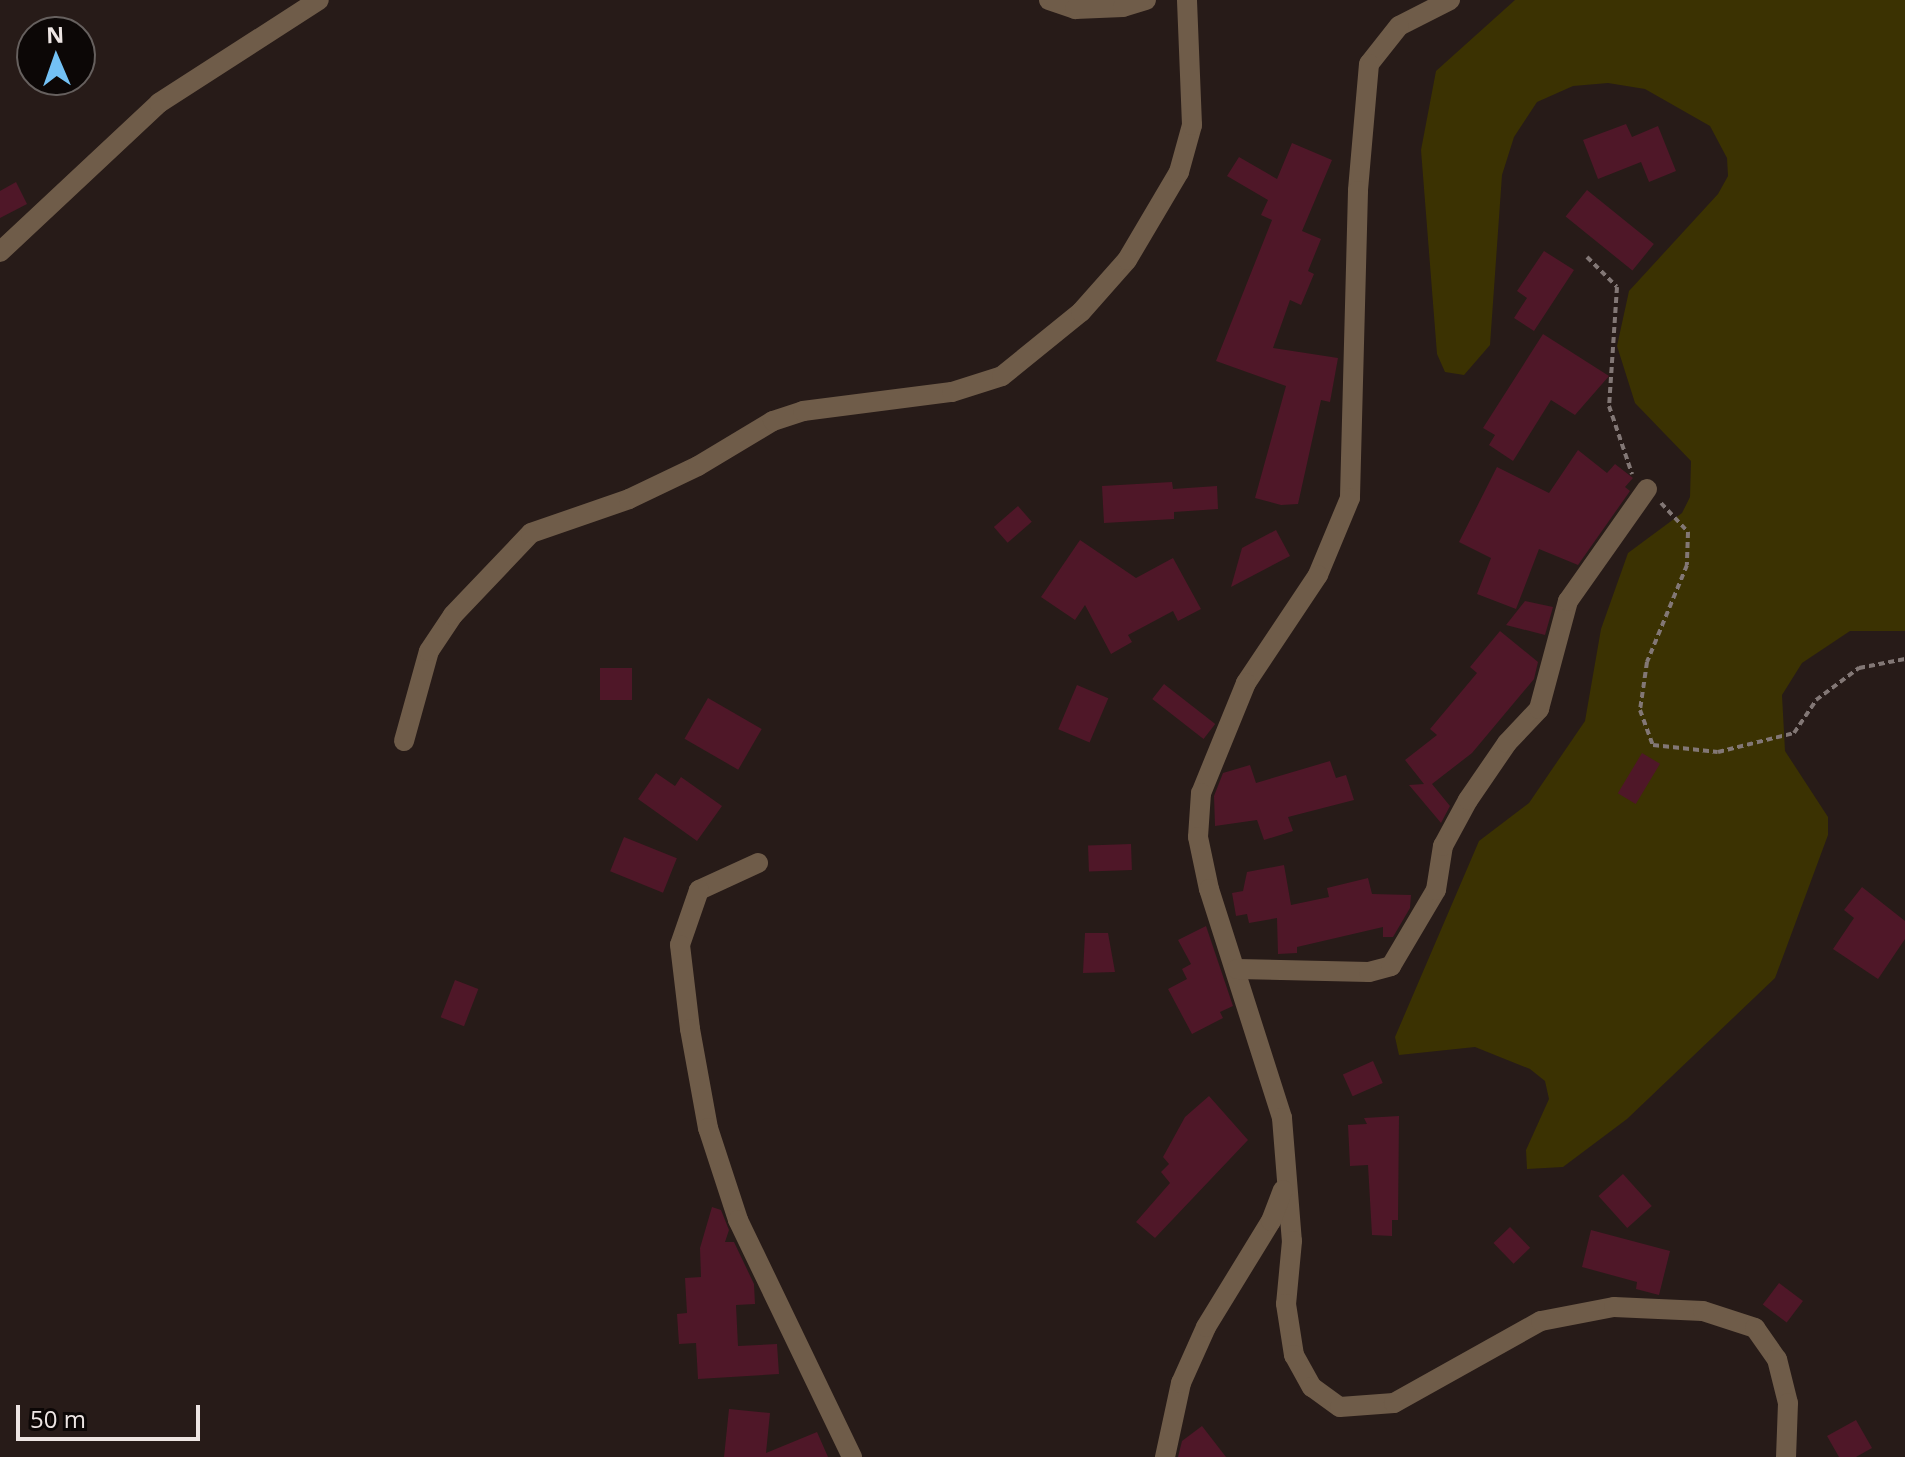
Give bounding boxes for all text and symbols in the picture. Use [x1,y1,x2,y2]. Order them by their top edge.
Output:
north arrow [16,16,96,96]
text: N [46,19,65,49]
scale bar [20,1389,204,1439]
text: 50 m [30,1402,86,1435]

